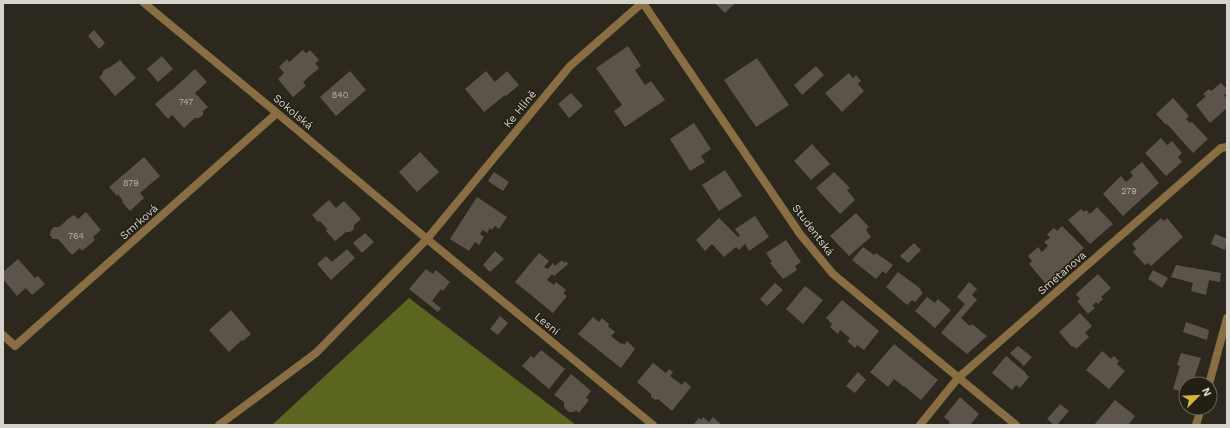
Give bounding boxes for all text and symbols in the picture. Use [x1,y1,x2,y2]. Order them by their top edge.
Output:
street label: Ke Hlíně [501,88,539,130]
house number: 840 [332,90,349,100]
street label: Sokolská [271,92,315,132]
house number: 747 [179,97,193,107]
house number: 879 [123,178,139,188]
house number: 279 [1121,186,1137,196]
street label: Smrková [117,202,161,242]
street label: Studentská [789,202,837,258]
house number: 764 [68,231,84,241]
street label: Smetanova [1035,249,1089,297]
street label: Lesní [532,310,562,338]
north arrow [1178,376,1218,416]
text: N [1199,386,1214,399]

